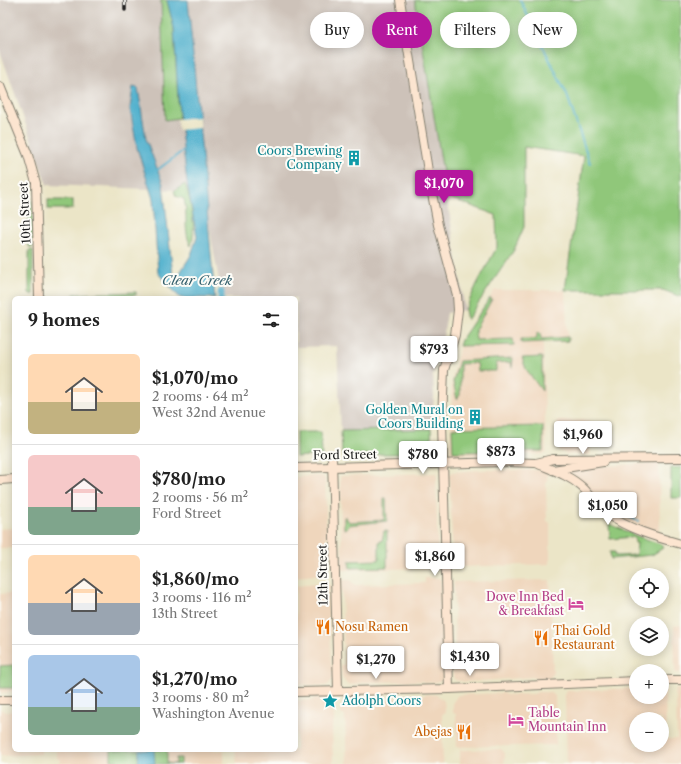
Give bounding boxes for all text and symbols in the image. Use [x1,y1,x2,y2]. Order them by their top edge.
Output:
chip: Buy [310,12,364,48]
chip: Rent [372,12,432,48]
chip: Filters [440,12,510,48]
chip: New [518,12,577,48]
place label: Coors Brewing Company [257,143,343,172]
building icon: Coors Brewing Company [345,149,363,167]
pin: $1,070 [411,170,477,204]
text: $1,070 [424,175,464,191]
street label: 10th Street [15,181,34,244]
water label: Clear Creek [162,272,232,288]
icon: filters [260,309,282,331]
text: 9 homes [28,310,100,330]
pin: $793 [410,336,458,370]
text: $793 [419,341,449,357]
text: $1,070/mo [152,368,238,388]
icon: home [60,370,108,418]
text: 2 rooms · 64 m² [152,388,249,404]
place label: Golden Mural on Coors Building [365,402,464,431]
text: West 32nd Avenue [152,404,266,420]
building icon: Golden Mural on Coors Building [466,408,484,426]
pin: $1,960 [550,421,616,455]
text: $1,960 [563,426,603,442]
pin: $873 [477,438,525,472]
pin: $780 [399,441,447,475]
text: $873 [486,443,516,459]
street label: Ford Street [313,446,378,463]
text: $780 [408,446,438,462]
text: $780/mo [152,469,226,489]
icon: home [60,471,108,519]
text: 2 rooms · 56 m² [152,489,248,505]
pin: $1,050 [575,492,641,526]
text: $1,050 [588,497,628,513]
text: Ford Street [152,505,221,521]
pin: $1,860 [402,543,468,577]
street label: 12th Street [314,544,331,606]
text: $1,860 [415,548,455,564]
map controls [629,568,669,752]
button: locate [629,568,669,608]
text: $1,860/mo [152,569,239,589]
icon: home [60,571,108,619]
text: 3 rooms · 116 m² [152,589,252,605]
place label: Dove Inn Bed & Breakfast [486,589,565,618]
hotel icon: Dove Inn Bed & Breakfast [567,595,585,613]
text: 13th Street [152,605,218,621]
button: layers [629,616,669,656]
restaurant icon: Nosu Ramen [314,618,332,636]
place label: Nosu Ramen [335,619,409,634]
place label: Thai Gold Restaurant [553,623,615,652]
restaurant icon: Thai Gold Restaurant [532,629,550,647]
pin: $1,430 [437,643,503,677]
pin: $1,270 [343,646,409,680]
text: $1,430 [450,648,490,664]
text: $1,270 [356,651,396,667]
button: + [629,664,669,704]
text: $1,270/mo [152,669,237,689]
icon: home [60,671,108,719]
text: 3 rooms · 80 m² [152,689,249,705]
place icon: Adolph Coors [321,692,339,710]
place label: Adolph Coors [341,693,421,708]
text: Washington Avenue [152,705,275,721]
place label: Table Mountain Inn [528,705,607,734]
hotel icon: Table Mountain Inn [507,711,525,729]
button: − [629,712,669,752]
restaurant icon: Abejas [455,723,473,741]
place label: Abejas [413,724,452,739]

